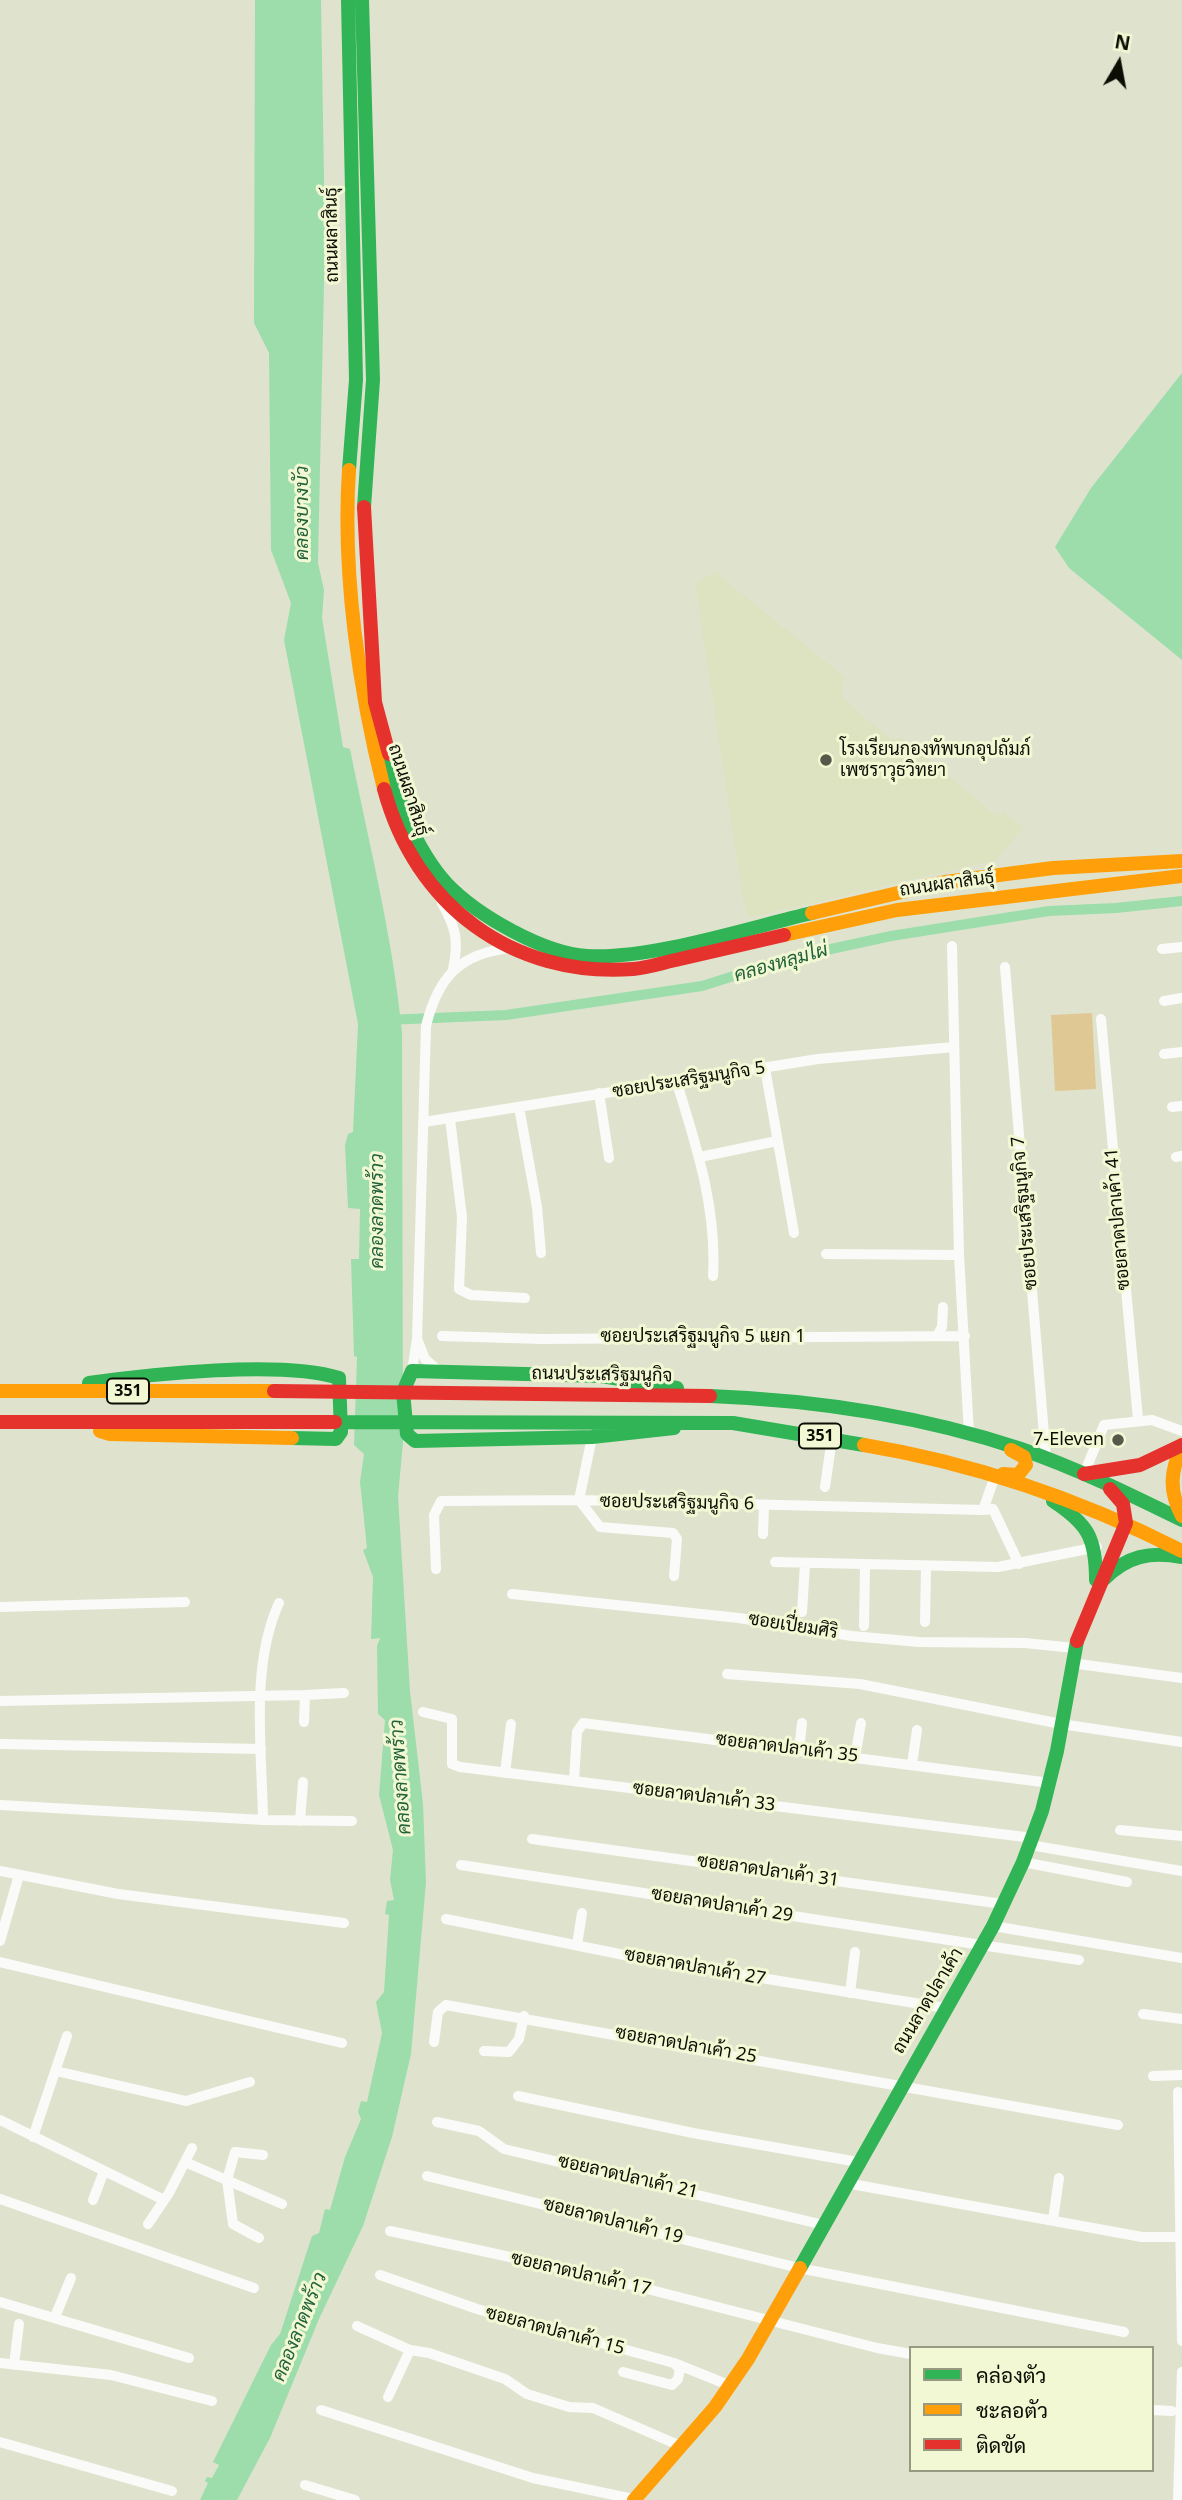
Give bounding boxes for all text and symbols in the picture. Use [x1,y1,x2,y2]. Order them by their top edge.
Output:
north arrow [1084,28,1154,98]
text: N [1113,28,1133,56]
street label: ถนนผลาสินธุ์ [320,187,344,283]
water label: คลองบางบัว [292,466,314,560]
place label: โรงเรียนกองทัพบกอุปถัมภ์ เพชราวุธวิทยา [840,739,1031,782]
street label: ถนนผลาสินธุ์ [383,741,433,839]
marker: โรงเรียนกองทัพบกอุปถัมภ์ เพชราวุธวิทยา [818,752,834,768]
street label: ถนนผลาสินธุ์ [898,867,996,901]
water label: คลองหลุมไผ่ [732,939,830,987]
street label: ซอยประเสริฐมนูกิจ 5 [611,1057,767,1103]
street label: ซอยประเสริฐมนูกิจ 7 [1008,1135,1042,1291]
street label: ซอยลาดปลาเค้า 41 [1101,1147,1135,1291]
water label: คลองลาดพร้าว [367,1153,389,1269]
street label: ซอยประเสริฐมนูกิจ 5 แยก 1 [600,1326,806,1348]
street label: ถนนประเสริฐมนูกิจ [531,1363,673,1387]
road number: 351 [107,1378,149,1404]
road number: 351 [799,1424,841,1448]
place label: 7-Eleven [1033,1429,1104,1451]
marker: 7-Eleven [1110,1432,1126,1448]
street label: ซอยประเสริฐมนูกิจ 6 [600,1491,754,1515]
street label: ซอยเปี่ยมศิริ [747,1608,839,1644]
water label: คลองลาดพร้าว [386,1719,416,1835]
street label: ซอยลาดปลาเค้า 35 [715,1729,859,1767]
street label: ซอยลาดปลาเค้า 33 [632,1778,776,1816]
street label: ซอยลาดปลาเค้า 31 [696,1850,840,1892]
street label: ซอยลาดปลาเค้า 29 [650,1883,794,1927]
street label: ซอยลาดปลาเค้า 27 [623,1944,767,1990]
street label: ถนนลาดปลาเค้า [888,1944,968,2058]
street label: ซอยลาดปลาเค้า 25 [614,2022,758,2068]
street label: ซอยลาดปลาเค้า 21 [556,2150,700,2204]
street label: ซอยลาดปลาเค้า 19 [541,2193,685,2249]
street label: ซอยลาดปลาเค้า 17 [509,2247,653,2301]
water label: คลองลาดพร้าว [268,2269,332,2385]
street label: ซอยลาดปลาเค้า 15 [483,2302,627,2360]
legend [909,2346,1154,2472]
text: คล่องตัว [976,2361,1046,2389]
text: ชะลอตัว [976,2396,1048,2424]
text: ติดขัด [976,2431,1026,2459]

